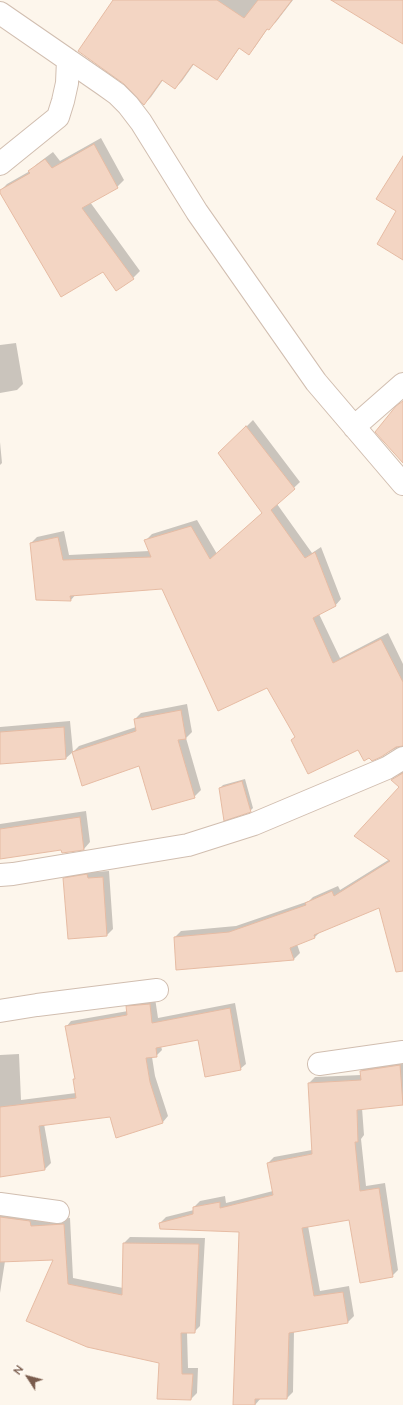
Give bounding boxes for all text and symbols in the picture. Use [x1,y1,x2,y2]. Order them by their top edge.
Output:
north arrow [8,1357,48,1397]
text: N [10,1362,26,1377]

